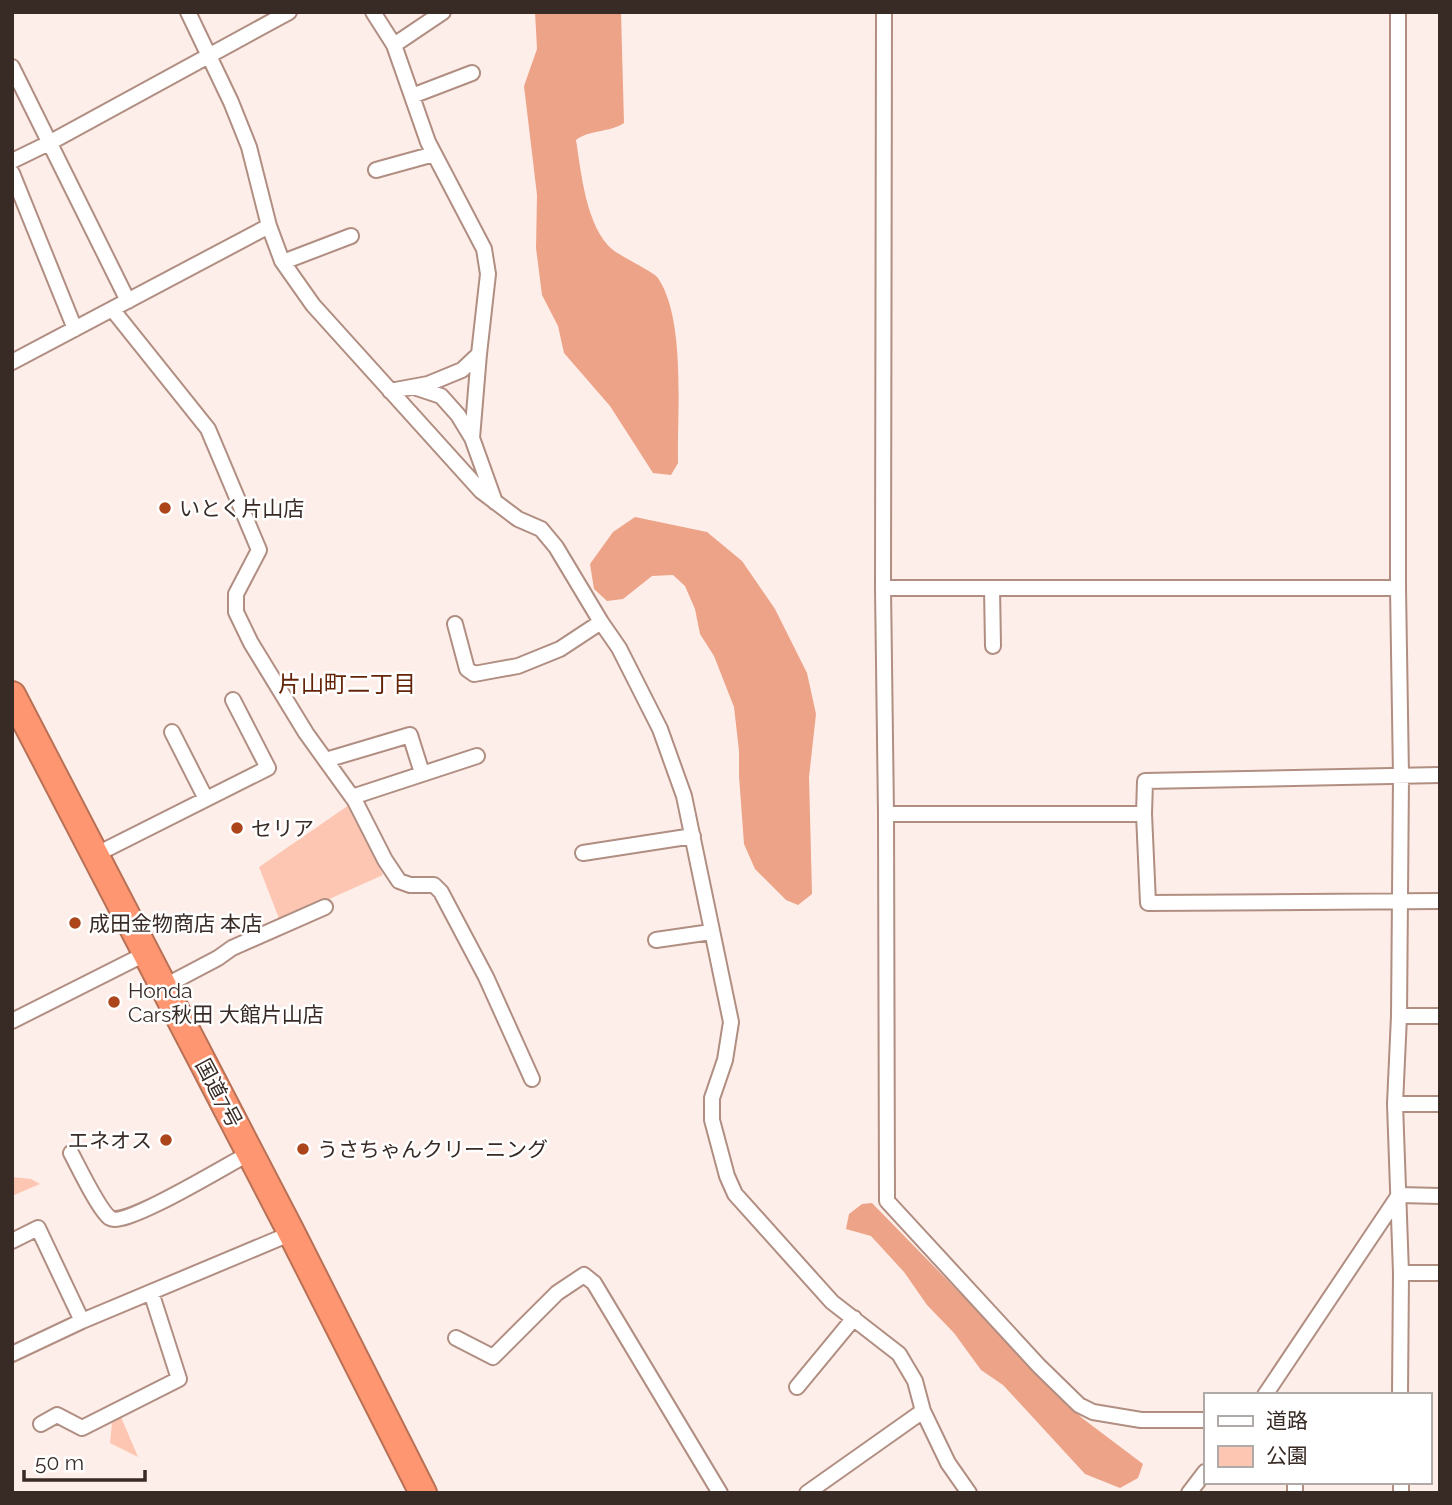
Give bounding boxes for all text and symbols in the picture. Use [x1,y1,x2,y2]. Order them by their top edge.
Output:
place label: いとく片山店 [179,496,304,521]
marker: いとく片山店 [157,500,173,516]
district label: 片山町二丁目 [278,670,416,697]
place label: セリア [251,816,314,841]
marker: セリア [229,820,245,836]
place label: 成田金物商店 本店 [89,911,262,936]
marker: 成田金物商店 本店 [67,915,83,931]
place label: Honda Cars秋田 大館片山店 [128,978,324,1027]
marker: Honda Cars秋田 大館片山店 [106,994,122,1010]
street label: 国道7号 [191,1054,247,1132]
place label: エネオス [68,1128,152,1153]
marker: エネオス [158,1132,174,1148]
place label: うさちゃんクリーニング [317,1137,548,1162]
marker: うさちゃんクリーニング [295,1141,311,1157]
legend [1204,1393,1431,1484]
text: 道路 [1266,1408,1308,1433]
scale bar [24,1438,145,1482]
text: 公園 [1266,1443,1308,1468]
text: 50 m [35,1450,84,1475]

